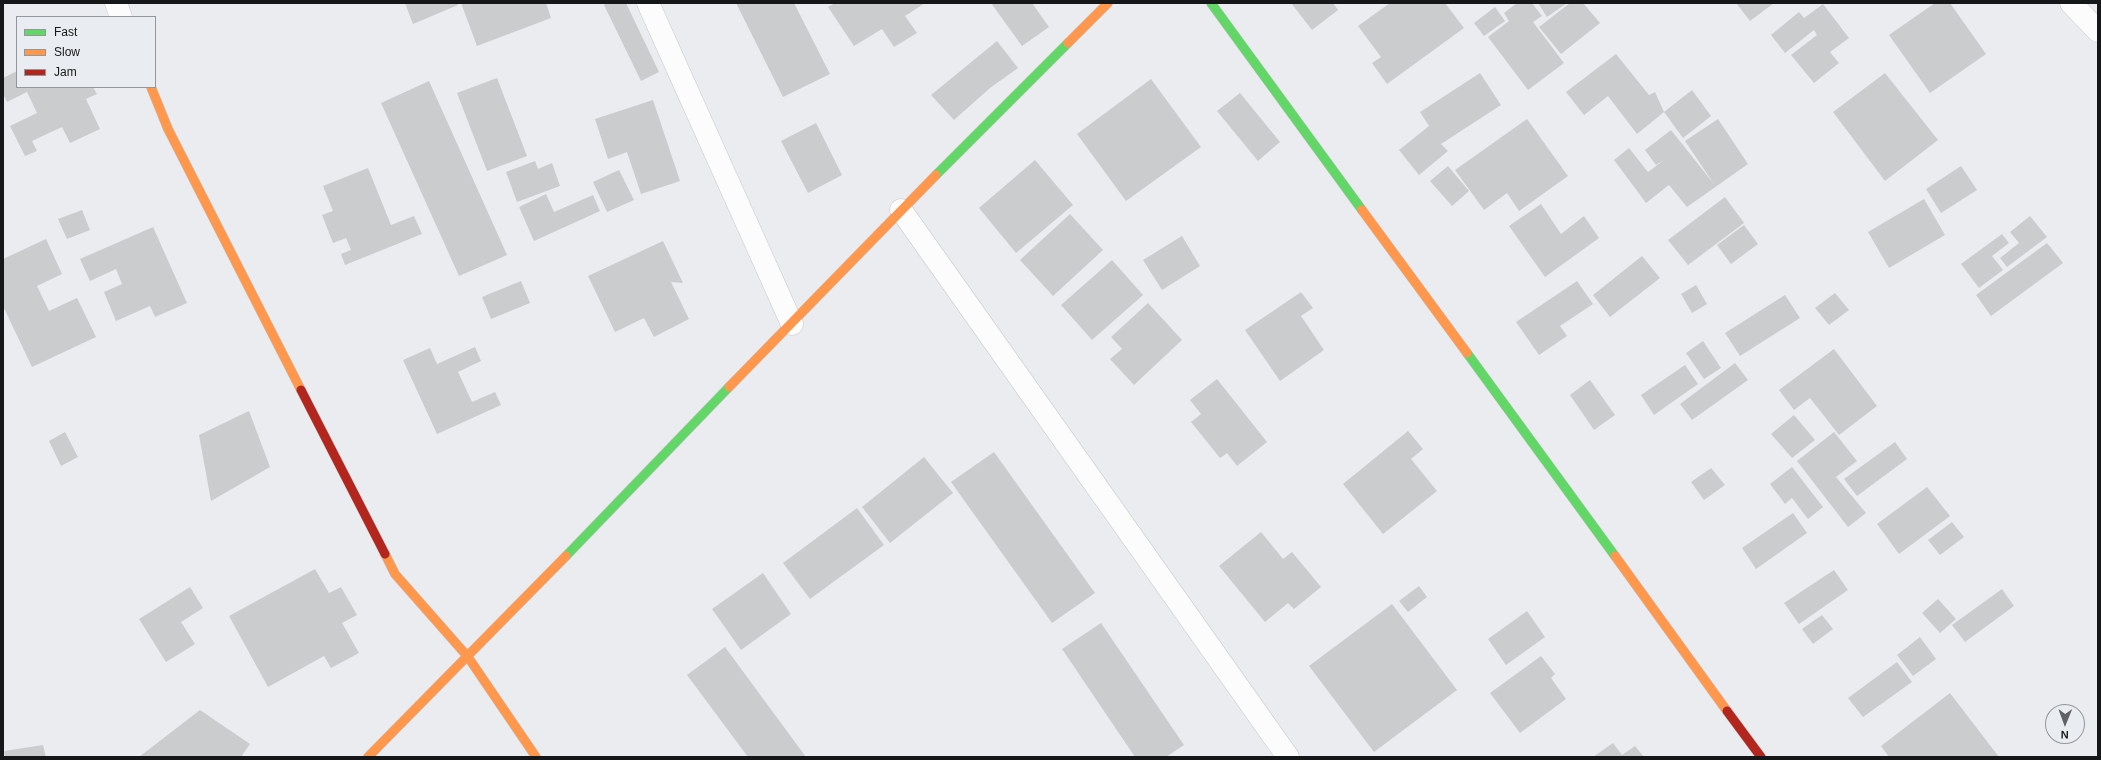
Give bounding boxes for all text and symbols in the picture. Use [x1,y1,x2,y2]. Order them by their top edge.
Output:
legend [16,16,156,88]
text: Fast [54,25,77,39]
text: Slow [54,45,80,59]
text: Jam [54,65,77,79]
north arrow [2045,704,2085,744]
text: N [2061,729,2069,741]

